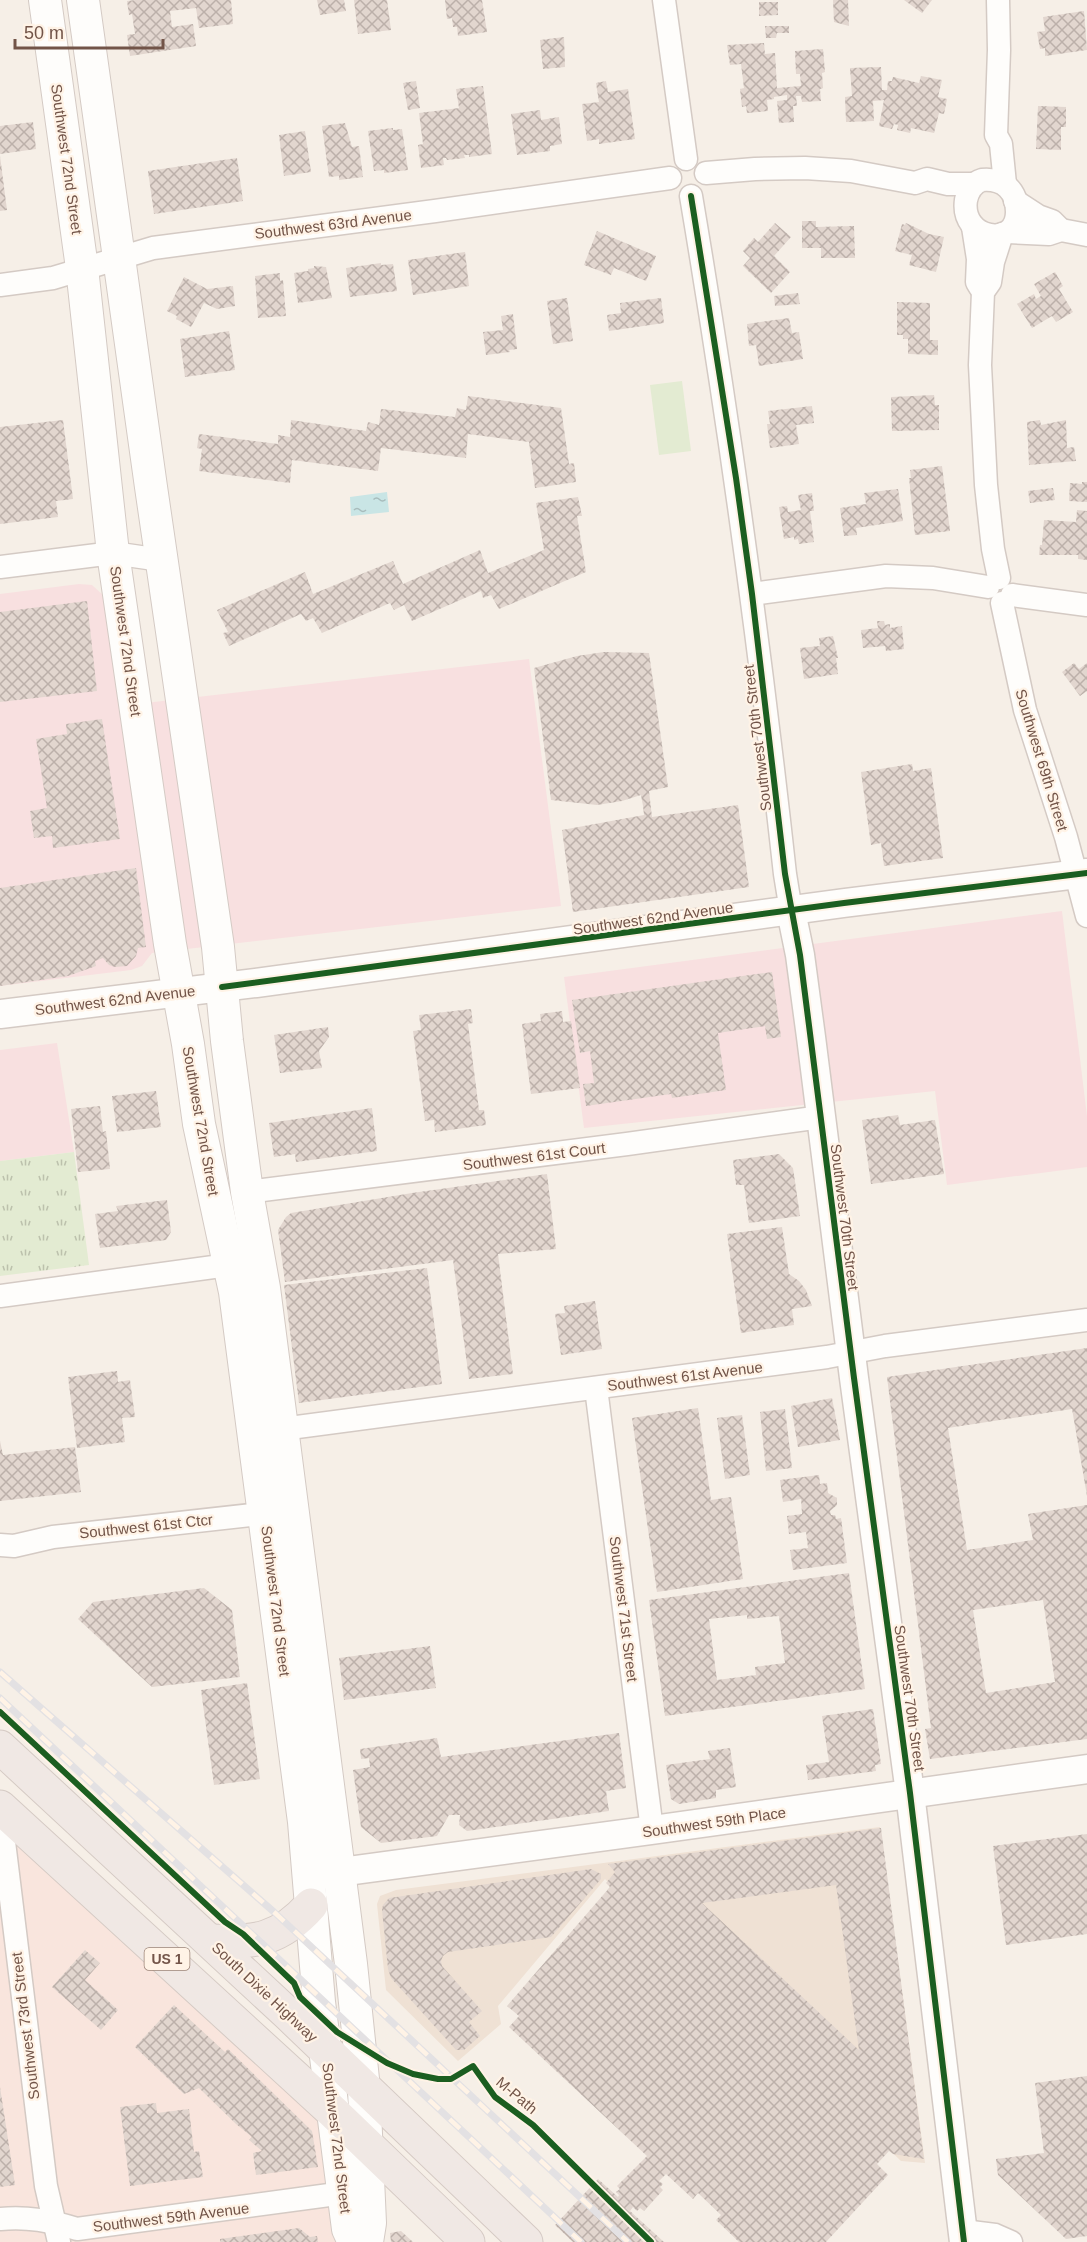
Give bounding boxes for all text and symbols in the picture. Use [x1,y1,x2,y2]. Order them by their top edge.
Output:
scale bar [15,12,164,50]
text: 50 m [24,23,64,43]
street label: Southwest 72nd Street [48,83,86,236]
street label: Southwest 63rd Avenue [253,206,413,242]
street label: Southwest 72nd Street [107,565,145,718]
street label: Southwest 70th Street [739,663,774,812]
street label: Southwest 69th Street [1012,687,1072,834]
street label: Southwest 62nd Avenue [572,898,734,938]
street label: Southwest 62nd Avenue [34,982,196,1018]
street label: Southwest 72nd Street [179,1045,223,1198]
street label: Southwest 61st Court [462,1139,607,1173]
street label: Southwest 70th Street [828,1143,863,1292]
street label: Southwest 61st Avenue [606,1358,764,1394]
street label: Southwest 61st Ctcr [78,1511,214,1541]
street label: Southwest 72nd Street [258,1525,294,1678]
street label: Southwest 71st Street [607,1535,641,1684]
street label: Southwest 70th Street [891,1624,929,1773]
street label: Southwest 59th Place [641,1803,787,1841]
street label: South Dixie Highway [209,1939,322,2046]
road number: US 1 [144,1948,190,1970]
street label: Southwest 73rd Street [7,1950,42,2101]
street label: Southwest 72nd Street [319,2062,355,2215]
street label: M-Path [493,2073,541,2117]
street label: Southwest 59th Avenue [92,2199,250,2235]

